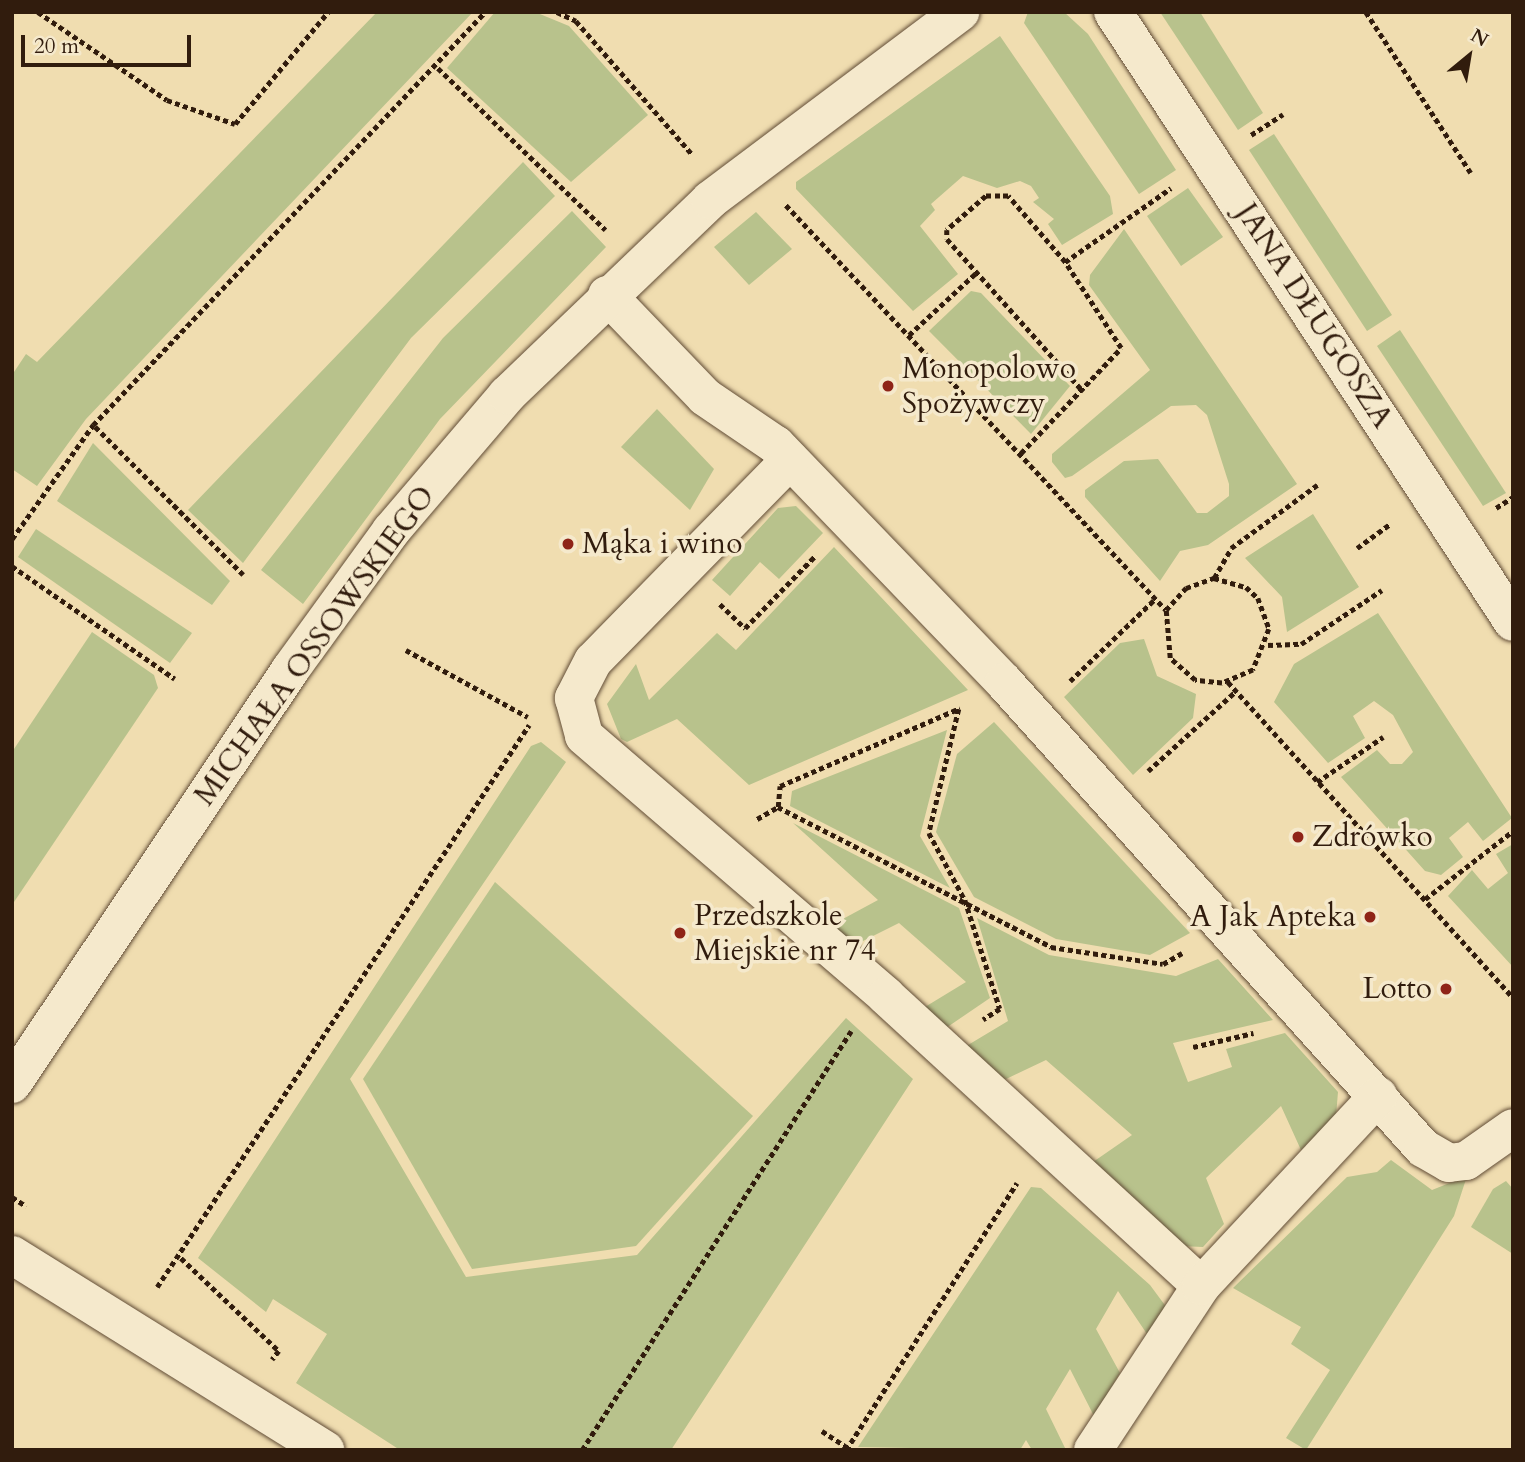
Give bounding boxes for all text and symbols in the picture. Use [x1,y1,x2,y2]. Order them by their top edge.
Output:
scale bar [24,21,194,65]
north arrow [1434,21,1504,91]
text: N [1466,22,1493,53]
text: 20 m [34,32,79,61]
street label: JANA DŁUGOSZA [1228,197,1400,435]
place label: Monopolowo Spożywczy [902,351,1076,422]
marker: Monopolowo Spożywczy [880,378,896,394]
street label: MICHAŁA OSSOWSKIEGO [187,479,443,813]
place label: Mąka i wino [582,526,742,562]
marker: Mąka i wino [560,536,576,552]
place label: Zdrówko [1312,819,1433,855]
marker: Zdrówko [1290,829,1306,845]
place label: Przedszkole Miejskie nr 74 [694,898,876,968]
place label: A Jak Apteka [1190,899,1356,935]
marker: A Jak Apteka [1362,909,1378,925]
marker: Przedszkole Miejskie nr 74 [672,925,688,941]
place label: Lotto [1362,971,1432,1007]
marker: Lotto [1438,981,1454,997]

